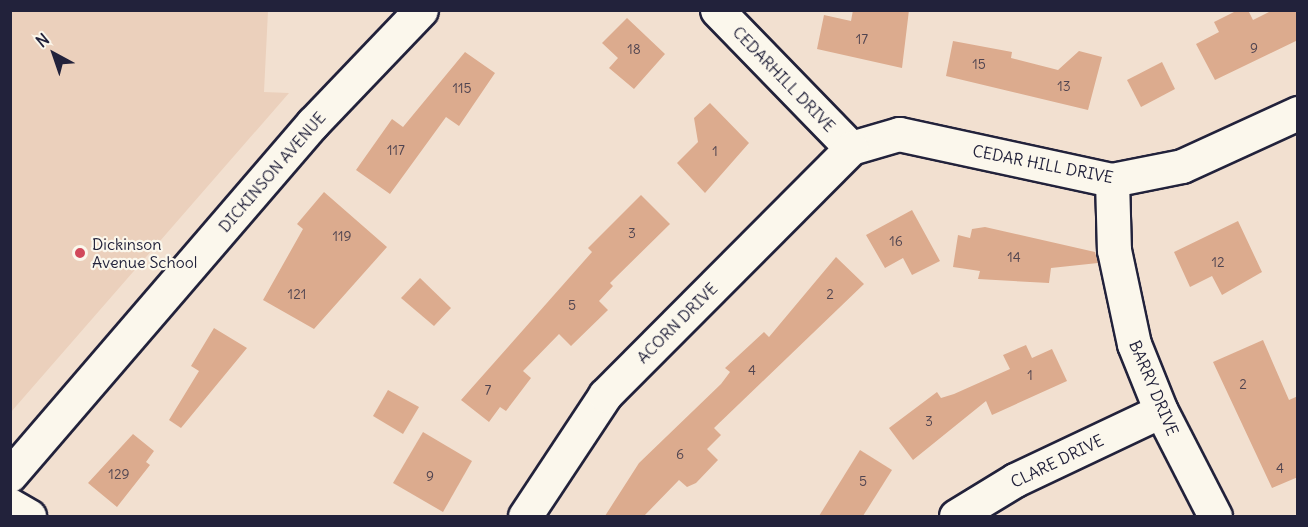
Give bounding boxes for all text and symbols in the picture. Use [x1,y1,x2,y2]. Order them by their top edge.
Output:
street label: CEDARHILL DRIVE [729,22,839,136]
north arrow [24,24,84,84]
text: N [32,29,53,51]
house number: 17 [856,31,868,47]
house number: 9 [1250,40,1258,56]
house number: 18 [627,41,641,57]
house number: 15 [972,56,986,72]
house number: 13 [1057,78,1071,94]
house number: 115 [452,80,472,96]
street label: DICKINSON AVENUE [215,108,329,236]
street label: CEDAR HILL DRIVE [971,141,1115,187]
house number: 117 [387,142,405,158]
house number: 1 [712,143,718,159]
house number: 3 [628,225,636,241]
house number: 119 [332,228,352,244]
house number: 16 [889,233,903,249]
place label: Dickinson Avenue School [92,234,197,272]
marker: Dickinson Avenue School [73,246,87,260]
house number: 14 [1007,249,1021,265]
house number: 12 [1211,254,1225,270]
street label: ACORN DRIVE [633,279,721,367]
house number: 121 [288,286,306,302]
house number: 2 [826,286,834,302]
house number: 5 [568,297,576,313]
street label: BARRY DRIVE [1125,338,1183,438]
house number: 4 [748,362,756,378]
house number: 1 [1027,367,1033,383]
house number: 2 [1239,376,1247,392]
house number: 7 [485,382,491,398]
house number: 3 [925,413,933,429]
street label: CLARE DRIVE [1007,430,1107,492]
house number: 6 [676,446,684,462]
house number: 4 [1276,460,1284,476]
house number: 129 [108,466,130,482]
house number: 9 [426,468,434,484]
house number: 5 [859,473,867,489]

